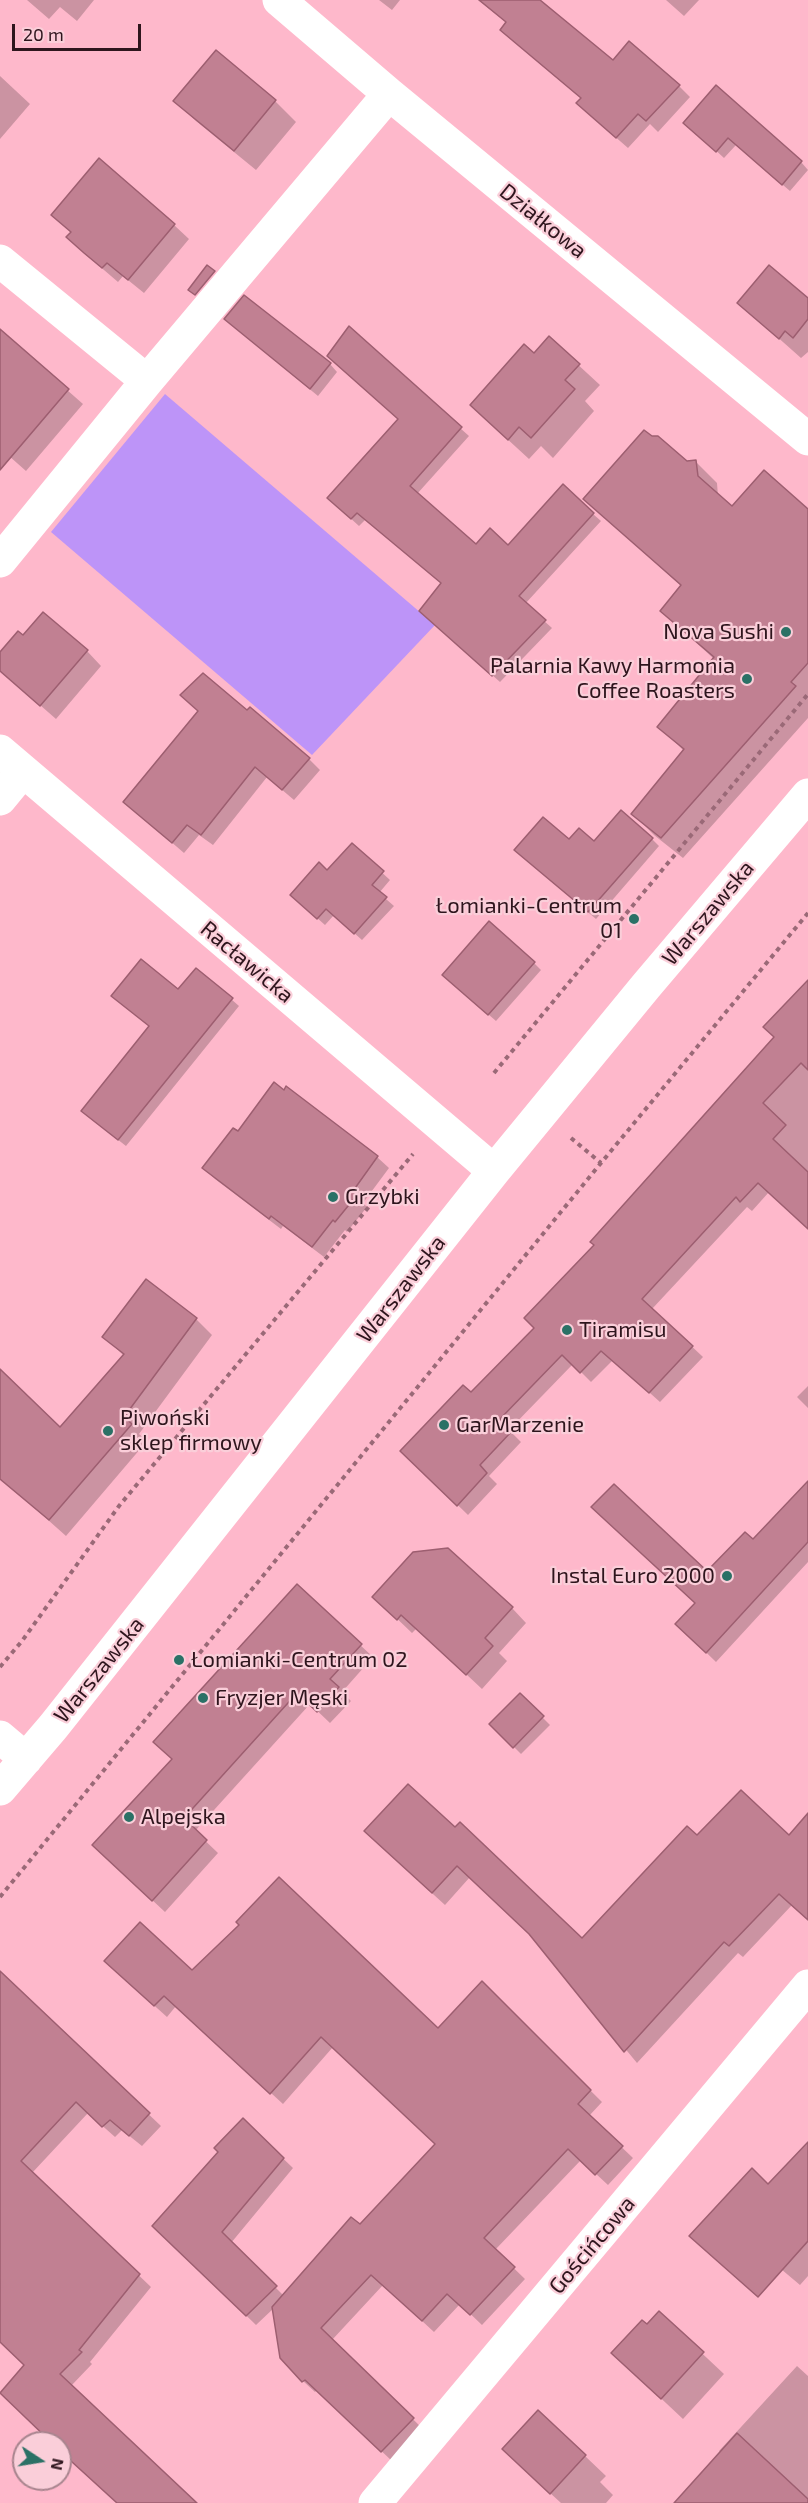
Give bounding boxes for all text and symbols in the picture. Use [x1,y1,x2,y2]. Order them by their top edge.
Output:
scale bar [15,12,144,50]
text: 20 m [23,23,64,45]
street label: Działkowa [494,178,592,264]
place label: Nova Sushi [663,619,774,645]
marker: Nova Sushi [779,625,793,639]
place label: Palarnia Kawy Harmonia Coffee Roasters [490,653,735,704]
marker: Palarnia Kawy Harmonia Coffee Roasters [740,672,754,686]
street label: Warszawska [657,855,759,971]
place label: Łomianki-Centrum 01 [436,893,622,944]
marker: Łomianki-Centrum 01 [627,912,641,926]
street label: Racławicka [195,915,299,1009]
place label: Grzybki [345,1184,420,1210]
marker: Grzybki [326,1190,340,1204]
street label: Warszawska [351,1230,451,1348]
place label: Tiramisu [579,1317,667,1343]
marker: Tiramisu [560,1323,574,1337]
place label: Piwoński sklep firmowy [120,1405,262,1456]
place label: GarMarzenie [456,1412,584,1438]
marker: GarMarzenie [437,1418,451,1432]
marker: Piwoński sklep firmowy [101,1424,115,1438]
place label: Instal Euro 2000 [550,1563,715,1589]
marker: Instal Euro 2000 [720,1569,734,1583]
street label: Warszawska [48,1612,150,1728]
place label: Łomianki-Centrum 02 [191,1647,408,1673]
marker: Łomianki-Centrum 02 [172,1653,186,1667]
place label: Fryzjer Męski [215,1685,348,1711]
marker: Fryzjer Męski [196,1691,210,1705]
place label: Alpejska [141,1804,226,1830]
marker: Alpejska [122,1810,136,1824]
street label: Gościńcowa [543,2191,641,2299]
north arrow [12,2431,72,2491]
text: N [48,2457,69,2472]

